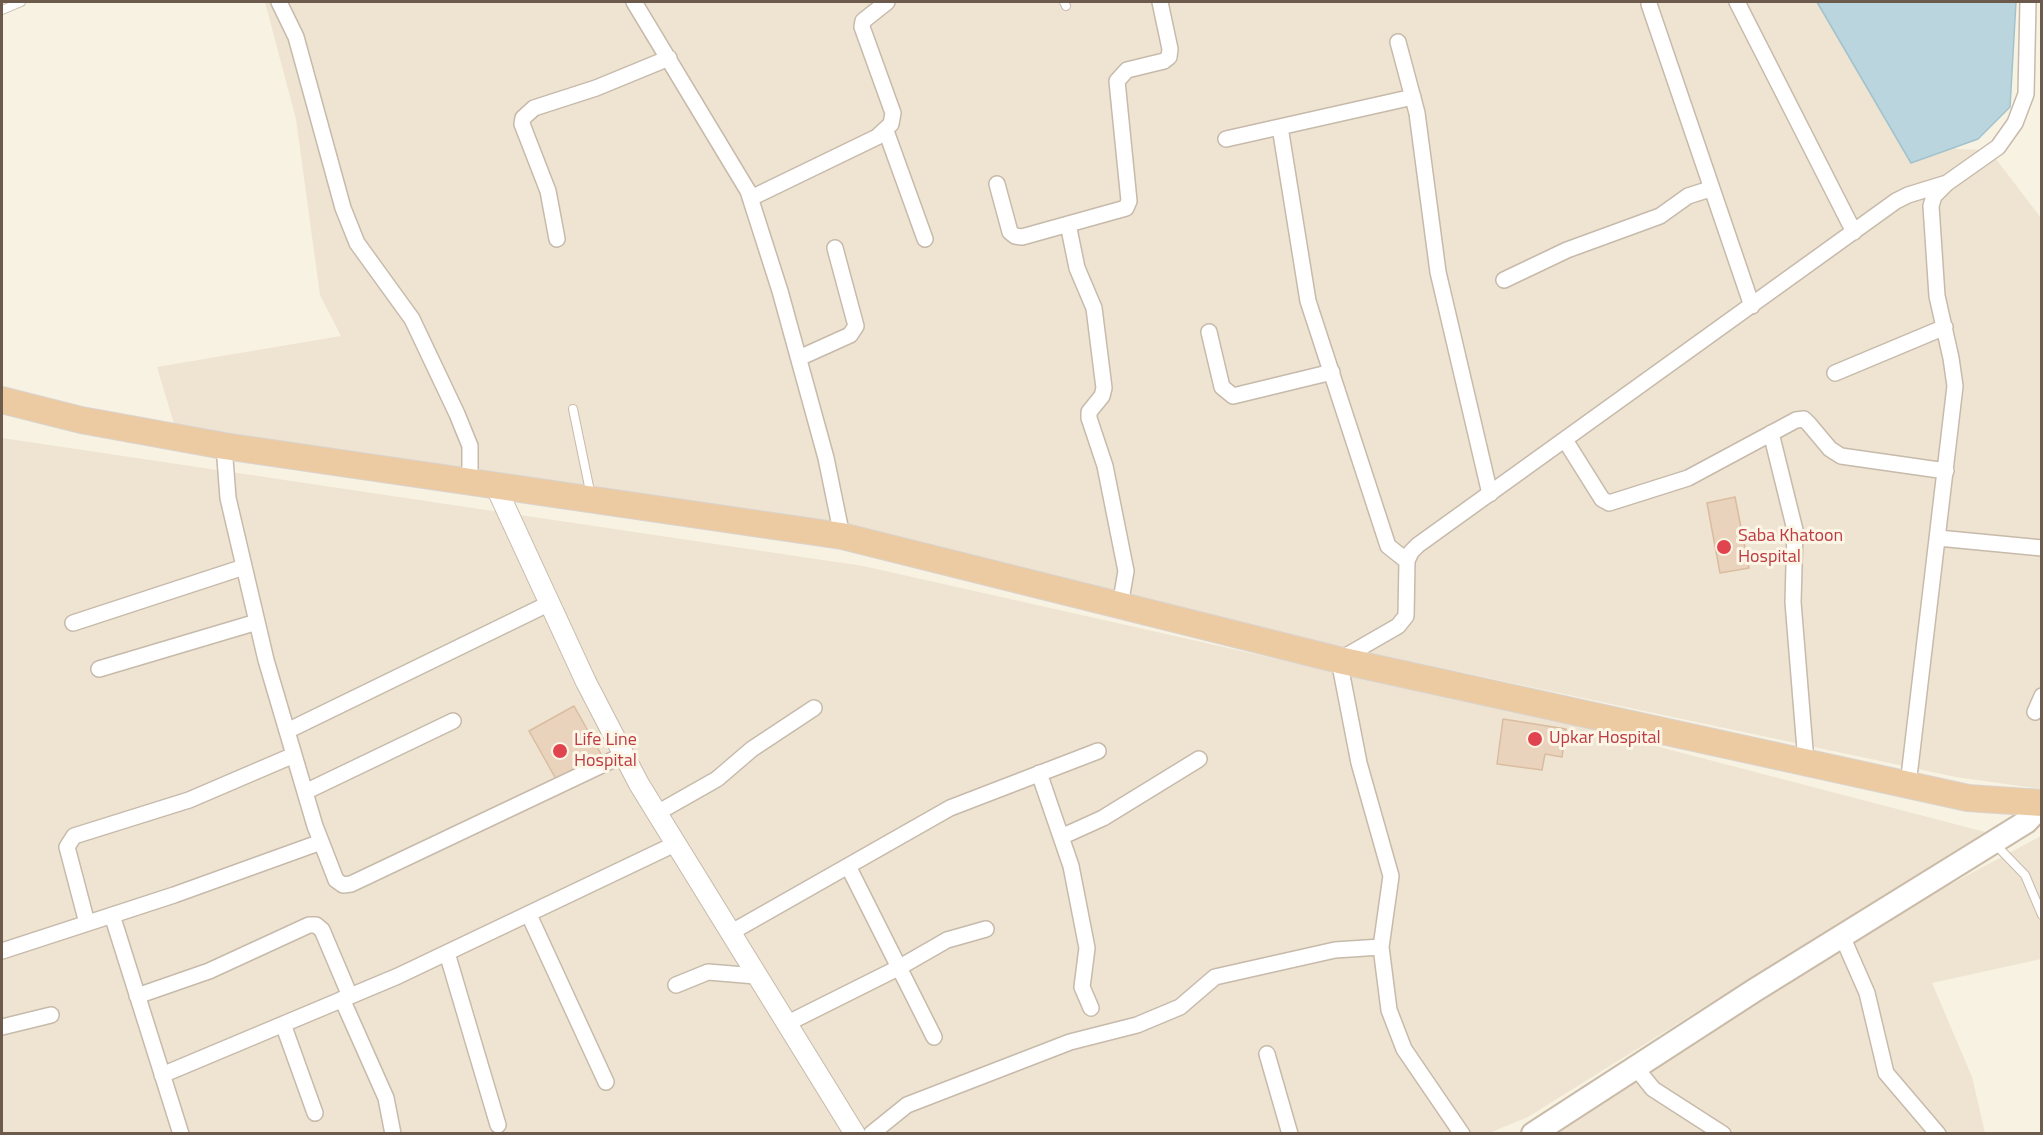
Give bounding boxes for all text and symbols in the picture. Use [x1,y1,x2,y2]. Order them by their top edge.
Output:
place label: Saba Khatoon Hospital [1738,526,1843,568]
marker: Saba Khatoon Hospital [1715,538,1733,556]
place label: Upkar Hospital [1549,728,1661,750]
place label: Life Line Hospital [574,730,637,772]
marker: Upkar Hospital [1526,730,1544,748]
marker: Life Line Hospital [551,742,569,760]

